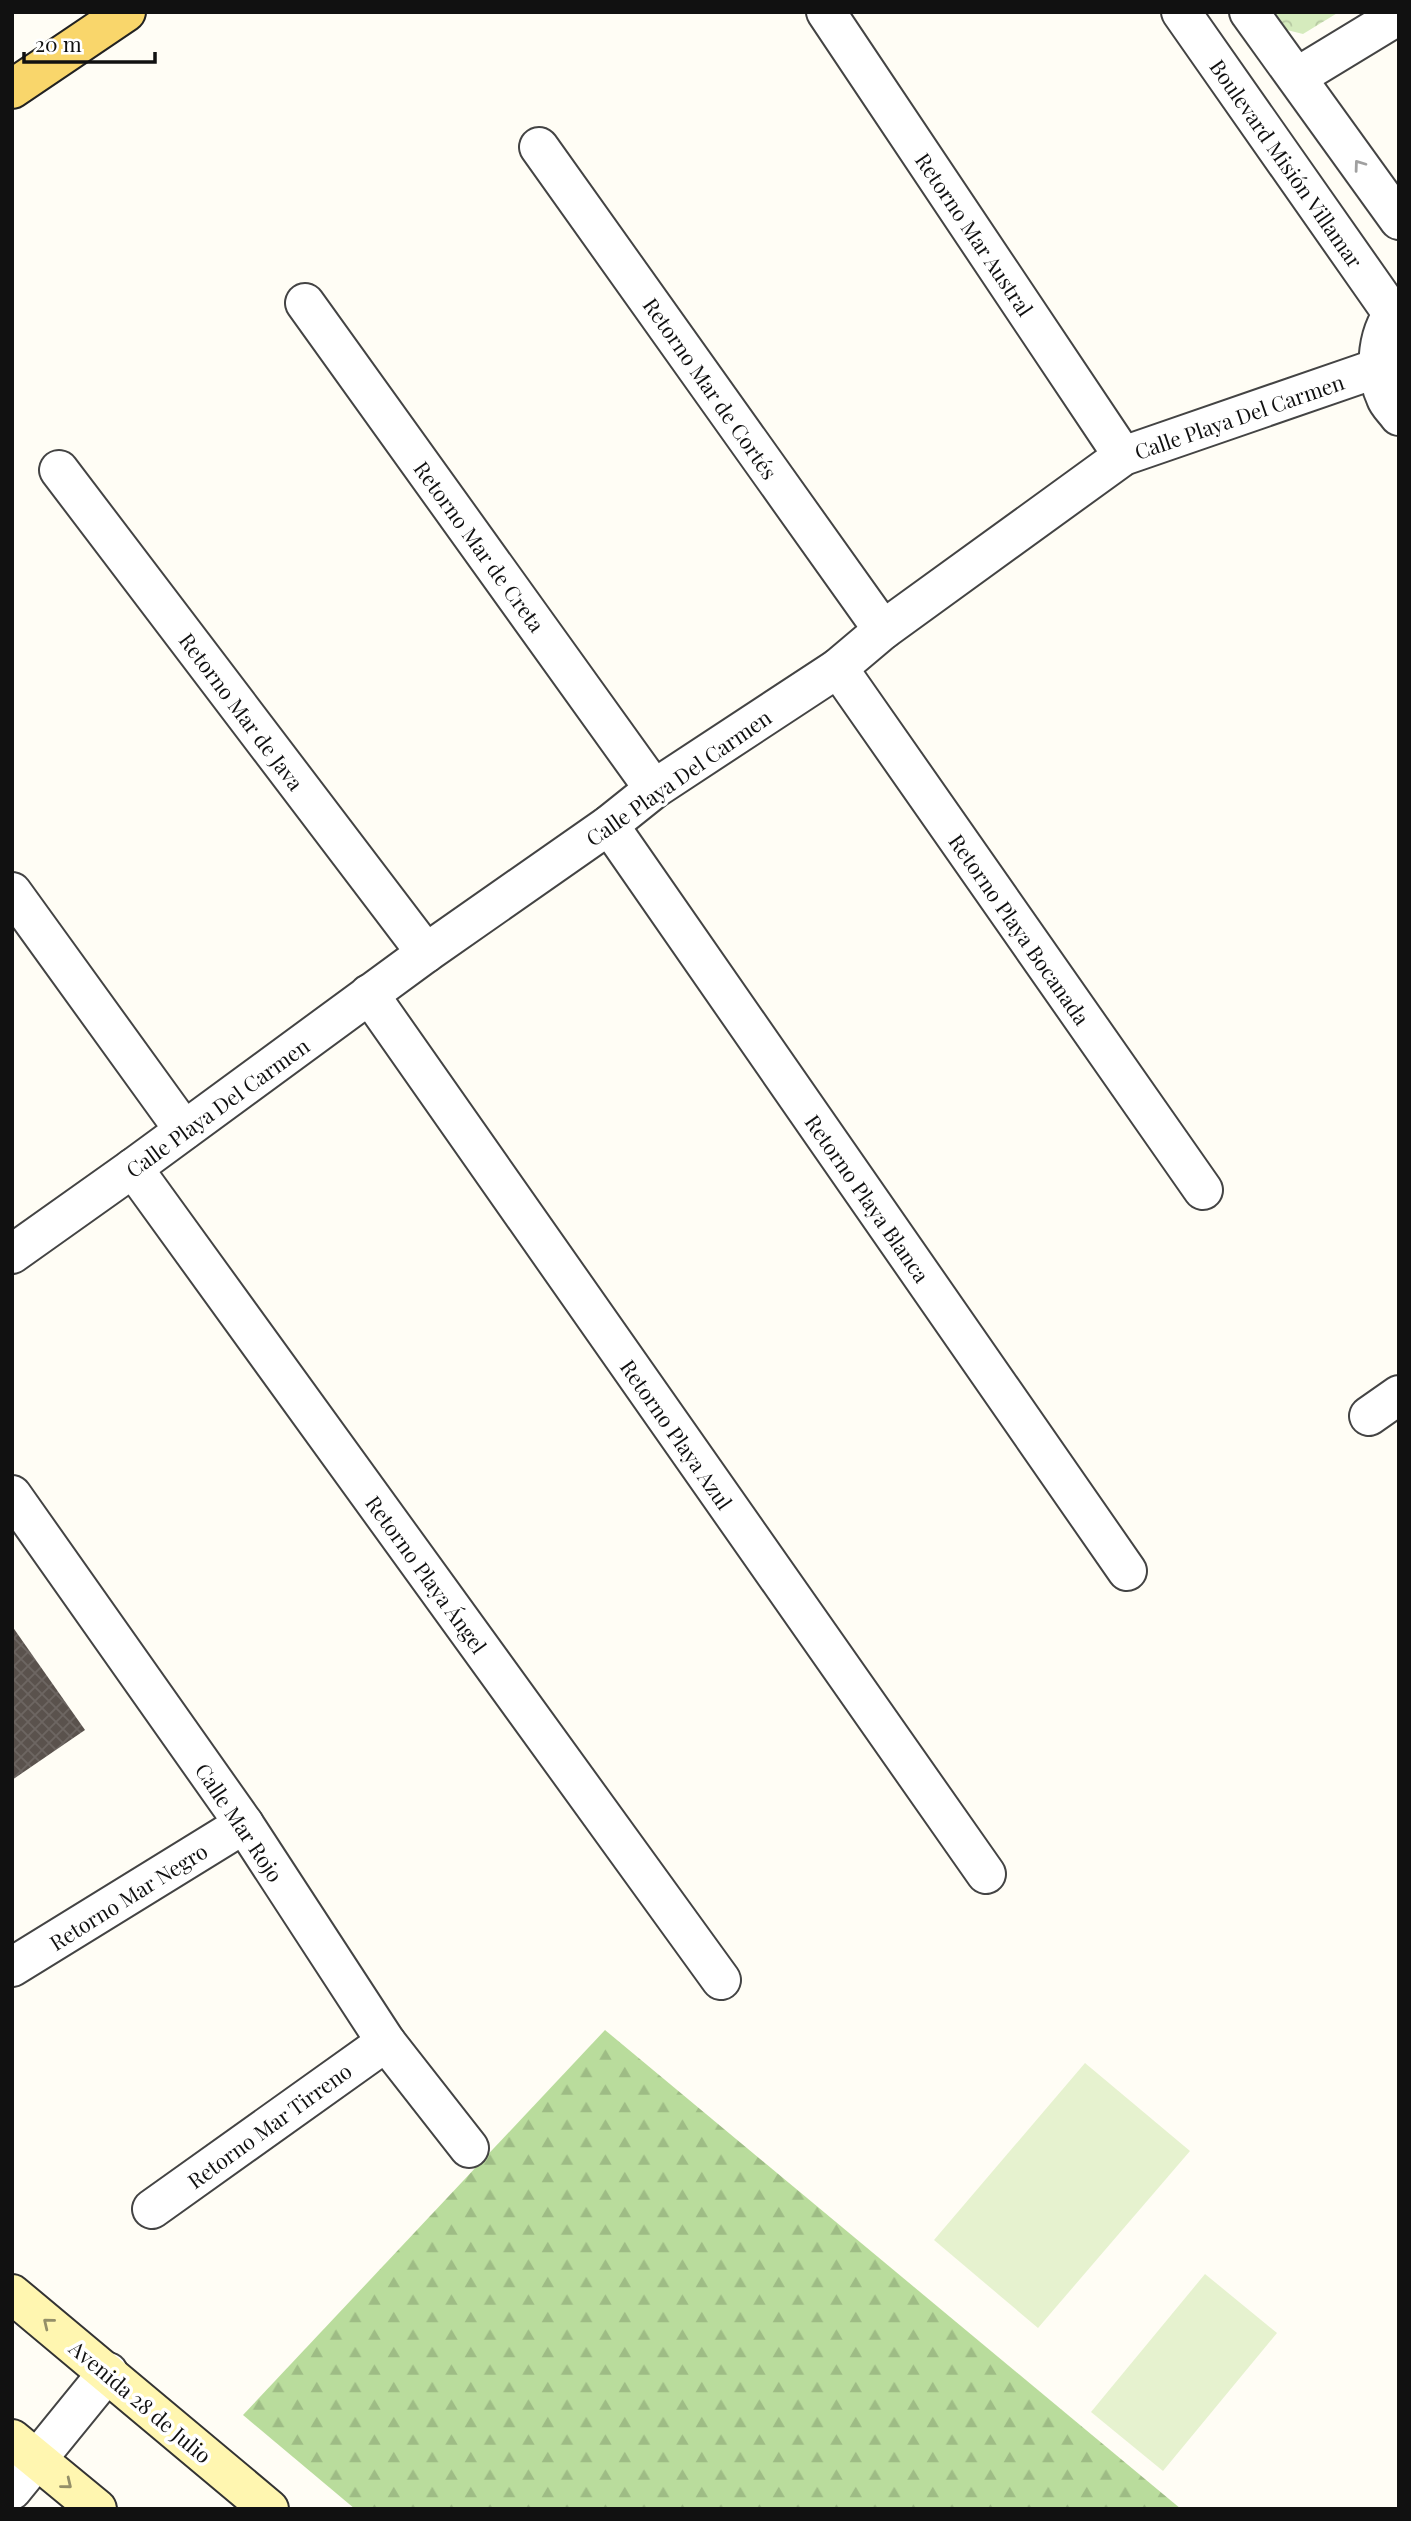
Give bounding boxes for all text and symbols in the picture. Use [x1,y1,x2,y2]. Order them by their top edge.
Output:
scale bar [24,21,156,65]
text: 20 m [35,29,82,57]
street label: Boulevard Misión Villamar [1204,53,1370,273]
street label: Retorno Mar Austral [910,147,1040,321]
one-way arrow [1355,160,1367,173]
street label: Retorno Mar de Cortés [638,292,784,484]
street label: Calle Playa Del Carmen [1130,367,1348,465]
street label: Retorno Mar de Creta [409,455,552,637]
street label: Retorno Mar de Java [174,627,311,796]
street label: Calle Playa Del Carmen [580,702,777,852]
street label: Retorno Playa Bocanada [943,828,1097,1030]
street label: Calle Playa Del Carmen [120,1031,315,1183]
street label: Retorno Playa Blanca [800,1109,937,1288]
street label: Retorno Playa Azul [615,1354,739,1514]
street label: Retorno Playa Ángel [360,1490,494,1658]
street label: Calle Mar Rojo [190,1757,290,1887]
street label: Retorno Mar Negro [44,1836,212,1956]
street label: Retorno Mar Tirreno [181,2056,357,2194]
one-way arrow [43,2319,56,2331]
street label: Avenida 28 de Julio [63,2333,218,2469]
one-way arrow [59,2475,71,2488]

